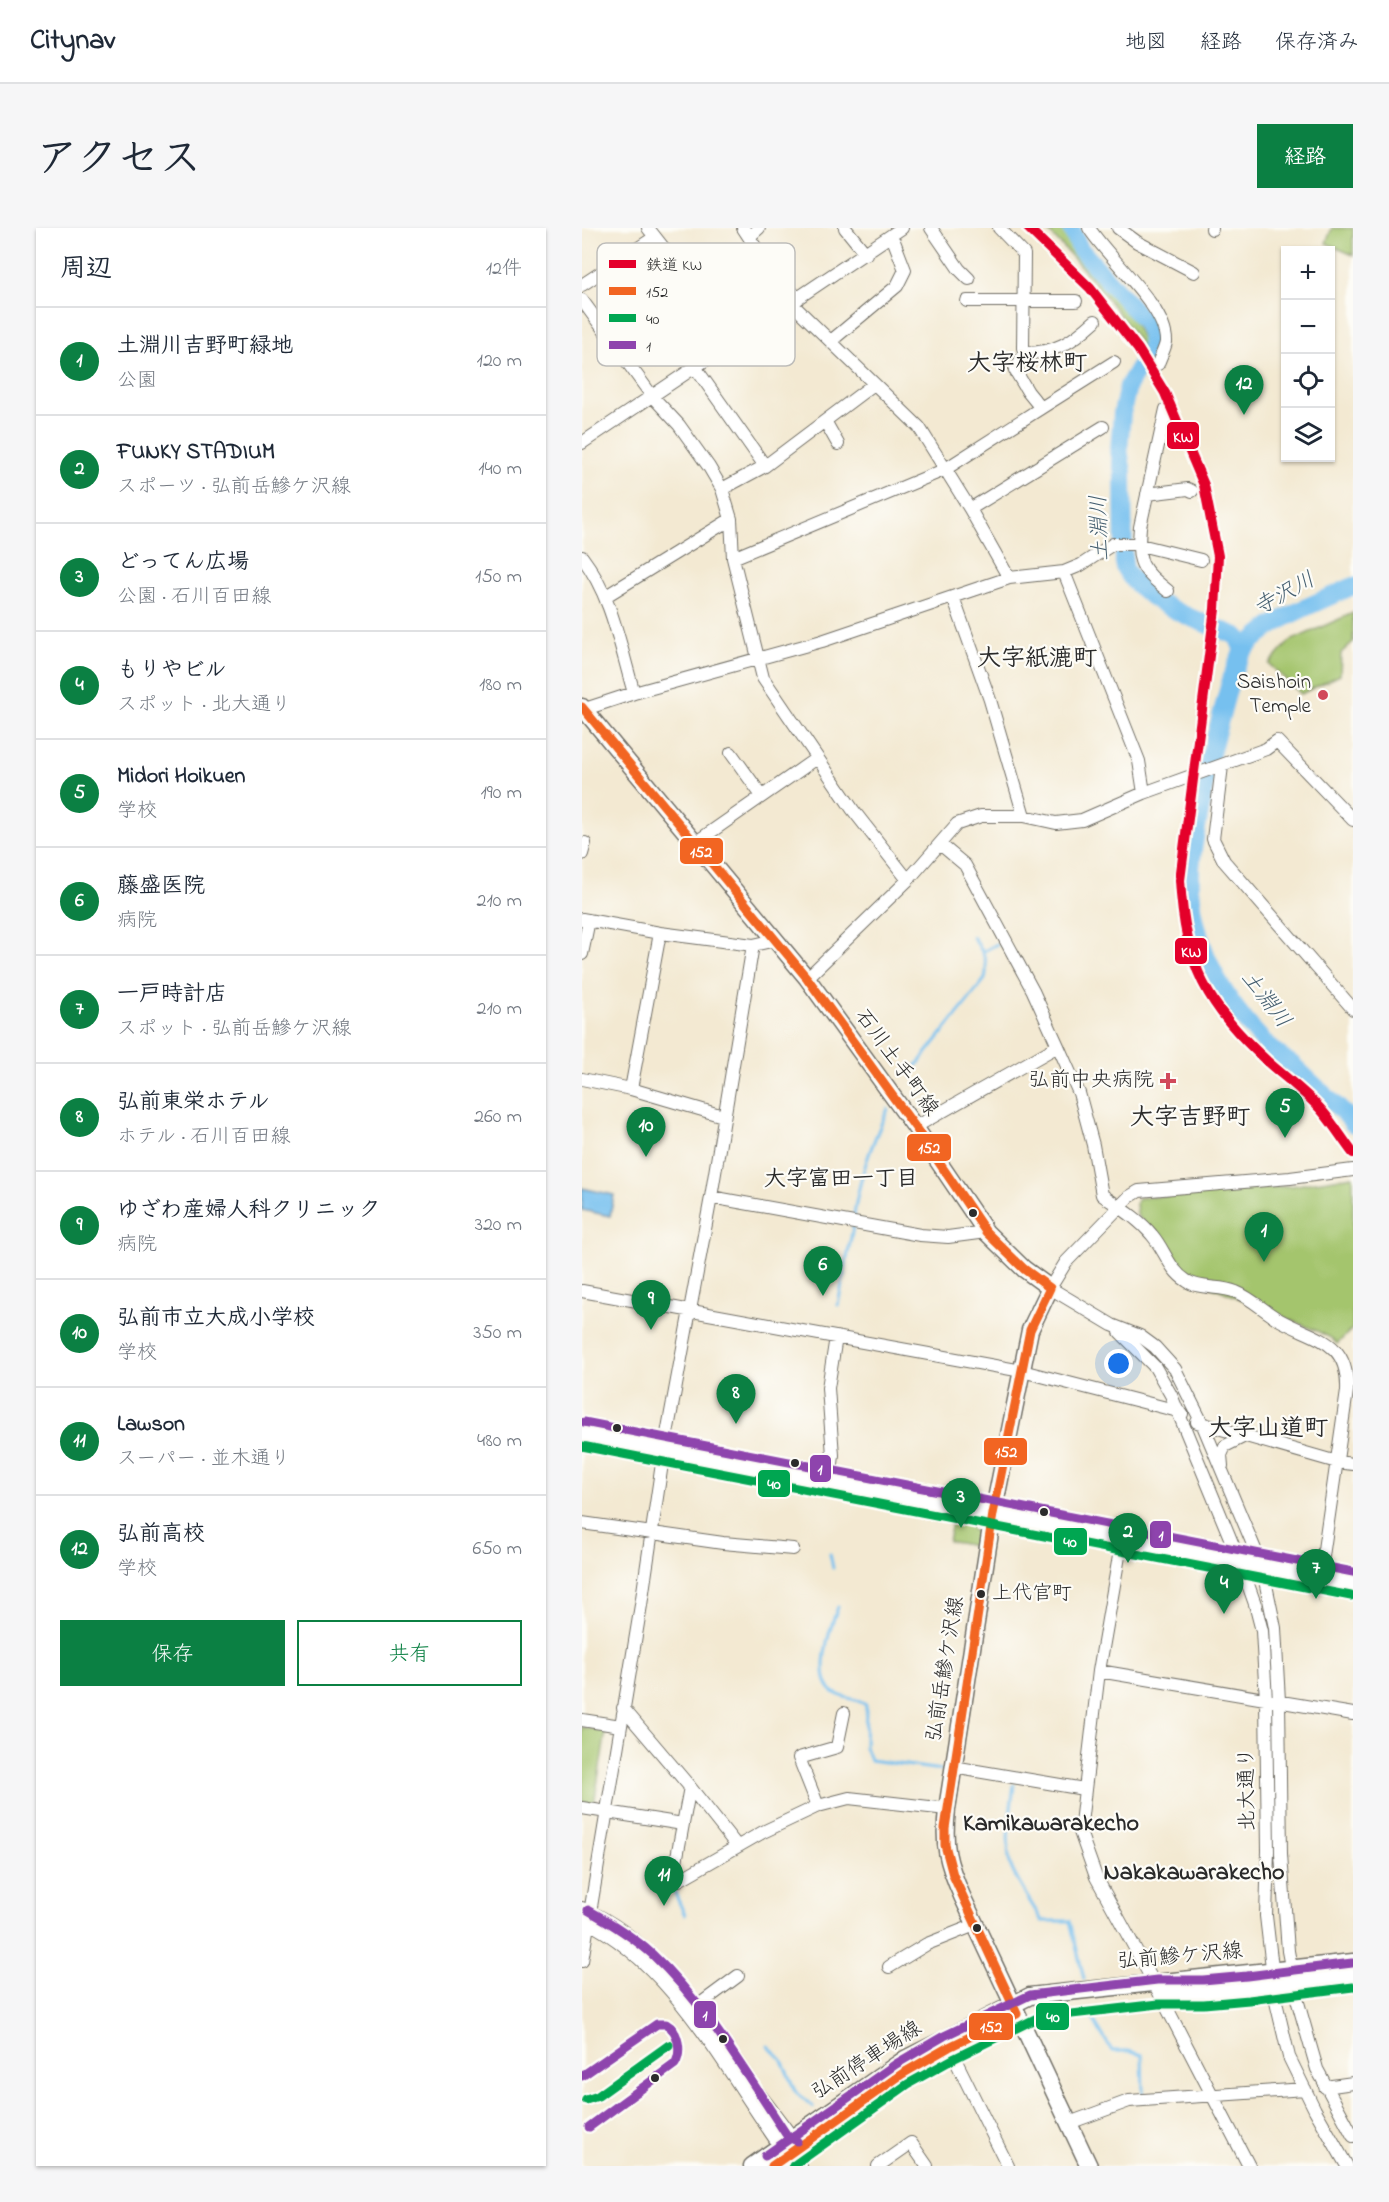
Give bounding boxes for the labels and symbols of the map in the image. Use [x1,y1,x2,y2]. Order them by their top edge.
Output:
legend [597,243,795,366]
text: 鉄道 KW [646,254,702,278]
text: 152 [646,281,668,305]
text: 40 [646,308,660,332]
text: 1 [646,335,651,359]
district label: 大字桜林町 [967,347,1087,382]
pin: 12 [1224,366,1264,415]
line badge: KW [1166,421,1200,450]
text: KW [1173,426,1193,450]
water label: 土淵川 [1084,494,1118,562]
water label: 寺沢川 [1248,565,1322,625]
district label: 大字紙漉町 [977,642,1097,677]
place label: Saishoin Temple [1237,668,1312,722]
marker: Saishoin Temple [1316,688,1330,702]
line badge: 152 [679,837,724,865]
text: 152 [690,841,712,865]
line badge: KW [1174,937,1208,965]
text: KW [1181,941,1201,965]
water label: 土淵川 [1232,964,1298,1036]
street label: 石川土手町線 [847,1003,945,1123]
place label: 弘前中央病院 [1028,1066,1154,1096]
marker: 弘前中央病院 [1159,1072,1177,1090]
pin: 5 [1266,1088,1304,1138]
district label: 大字吉野町 [1130,1101,1250,1136]
pin: 10 [626,1108,666,1157]
line badge: 152 [906,1133,952,1162]
text: 152 [918,1137,940,1161]
district label: 大字富田一丁目 [764,1164,918,1196]
unlabelled marker [967,1207,979,1219]
pin: 1 [1244,1212,1284,1262]
pin: 6 [804,1246,842,1296]
pin: 9 [632,1280,670,1330]
your location [1104,1349,1133,1378]
pin: 8 [716,1374,756,1424]
district label: 大字山道町 [1208,1412,1328,1447]
unlabelled marker [611,1422,623,1434]
line badge: 152 [983,1437,1028,1466]
text: 152 [995,1441,1017,1465]
line badge: 1 [809,1454,832,1483]
unlabelled marker [789,1457,801,1469]
text: 1 [817,1458,823,1482]
line badge: 40 [757,1469,791,1498]
text: 40 [766,1473,781,1497]
pin: 3 [942,1478,980,1528]
unlabelled marker [1038,1506,1050,1518]
pin: 2 [1108,1514,1148,1563]
line badge: 1 [1149,1520,1172,1549]
text: 1 [1158,1524,1164,1548]
line badge: 40 [1053,1527,1088,1556]
text: 40 [1062,1531,1077,1555]
pin: 7 [1296,1550,1336,1599]
pin: 4 [1204,1564,1244,1614]
place label: 上代官町 [992,1580,1072,1609]
marker: 上代官町 [975,1588,987,1600]
street label: 弘前岳鰺ケ沢線 [920,1594,972,1744]
street label: 北大通り [1232,1747,1264,1831]
district label: Kamikawarakecho [963,1807,1139,1842]
pin: 11 [644,1856,683,1906]
district label: Nakakawarakecho [1103,1856,1285,1891]
unlabelled marker [971,1922,983,1934]
street label: 弘前鰺ケ沢線 [1116,1937,1244,1977]
line badge: 1 [693,2000,717,2029]
line badge: 40 [1035,2002,1070,2031]
text: 1 [702,2004,708,2028]
text: 40 [1045,2006,1060,2030]
line badge: 152 [968,2012,1014,2041]
street label: 弘前停車場線 [806,2014,928,2108]
text: 152 [980,2016,1002,2040]
unlabelled marker [717,2033,729,2045]
unlabelled marker [649,2072,661,2084]

